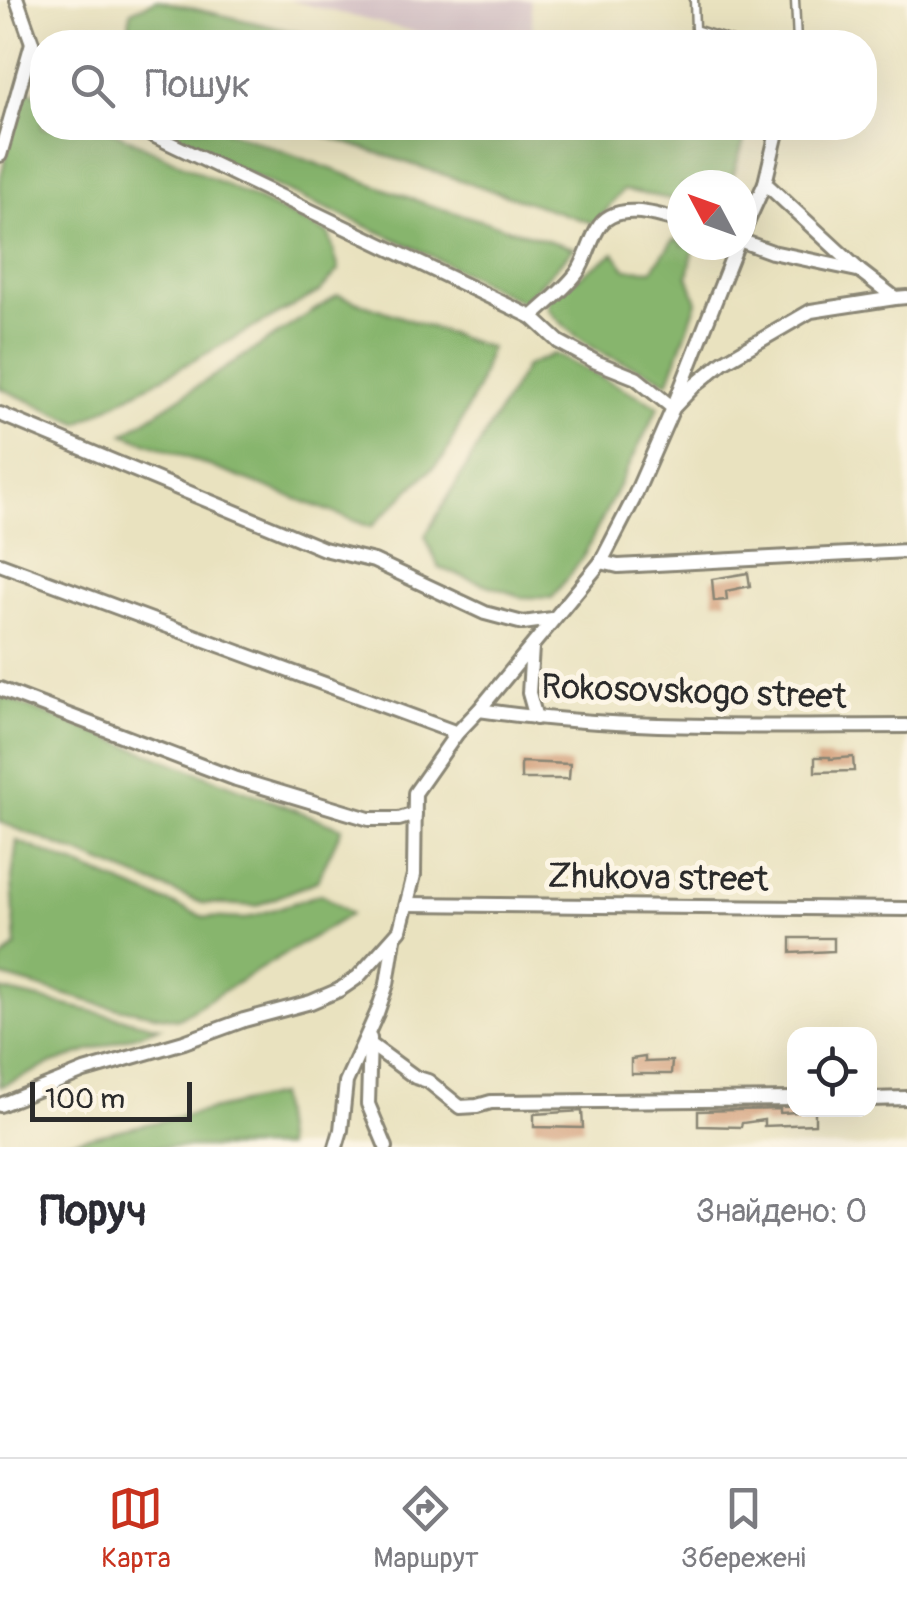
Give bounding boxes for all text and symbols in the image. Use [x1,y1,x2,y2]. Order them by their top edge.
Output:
search box [30,30,877,140]
icon: search [65,58,120,113]
text: Пошук [145,61,251,109]
north arrow [667,170,757,260]
street label: Rokosovskogo street [540,665,848,719]
street label: Zhukova street [547,854,770,902]
map controls [787,1027,877,1117]
button: locate [787,1027,877,1117]
scale bar [30,1077,192,1122]
text: 100 m [45,1082,125,1117]
text: Поруч [40,1186,147,1238]
text: Знайдено: 0 [696,1192,867,1232]
tab: Карта [101,1481,171,1576]
tab: Маршрут [373,1481,479,1576]
tab: Збережені [681,1481,806,1576]

